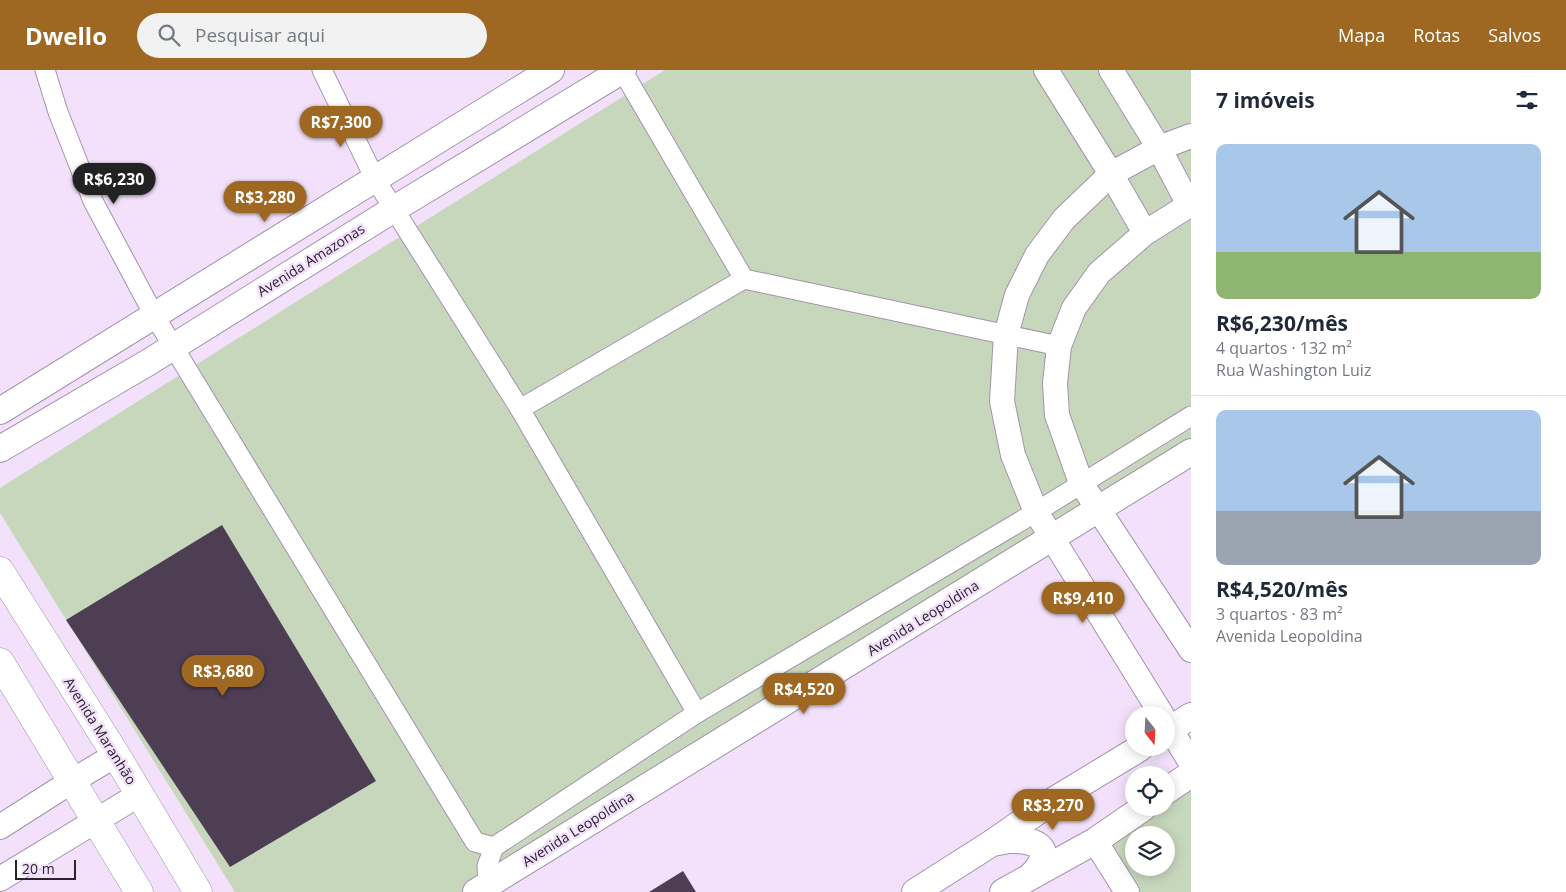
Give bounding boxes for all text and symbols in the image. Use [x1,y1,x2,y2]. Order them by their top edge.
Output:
search box [137,13,487,58]
text: Dwello [25,19,107,52]
icon: search [155,21,183,49]
text: Pesquisar aqui [195,22,325,48]
text: Mapa [1338,23,1385,47]
text: Rotas [1413,23,1460,47]
text: Salvos [1488,23,1541,47]
text: 7 imóveis [1216,86,1315,114]
icon: filters [1513,86,1541,114]
pin: R$7,300 [295,106,387,148]
text: R$7,300 [311,111,371,133]
pin: R$6,230 [68,162,160,205]
text: R$6,230 [84,168,144,190]
icon: home [1334,177,1424,267]
pin: R$3,280 [219,180,311,223]
text: R$3,280 [235,186,295,208]
street label: Avenida Amazonas [253,219,368,300]
text: R$6,230/mês [1216,309,1348,337]
text: 4 quartos · 132 m² [1216,337,1352,359]
text: Rua Washington Luiz [1216,359,1371,381]
icon: home [1334,442,1424,532]
text: R$4,520/mês [1216,575,1348,603]
street label: Avenida Leopoldina [863,576,982,660]
pin: R$9,410 [1037,582,1129,624]
text: R$9,410 [1053,587,1113,609]
text: 3 quartos · 83 m² [1216,603,1343,625]
text: Avenida Leopoldina [1216,625,1363,647]
pin: R$3,680 [177,654,269,697]
text: R$3,680 [193,660,253,682]
pin: R$4,520 [758,672,850,715]
street label: Avenida Maranhão [60,674,141,788]
text: R$4,520 [774,678,834,700]
north arrow [1125,706,1175,756]
map controls [1125,706,1175,876]
button: locate [1125,766,1175,816]
street label: Avenida Leopoldina [518,787,637,871]
pin: R$3,270 [1007,788,1099,831]
text: R$3,270 [1023,794,1083,816]
button: layers [1125,826,1175,876]
scale bar [15,857,76,880]
text: 20 m [22,859,55,878]

